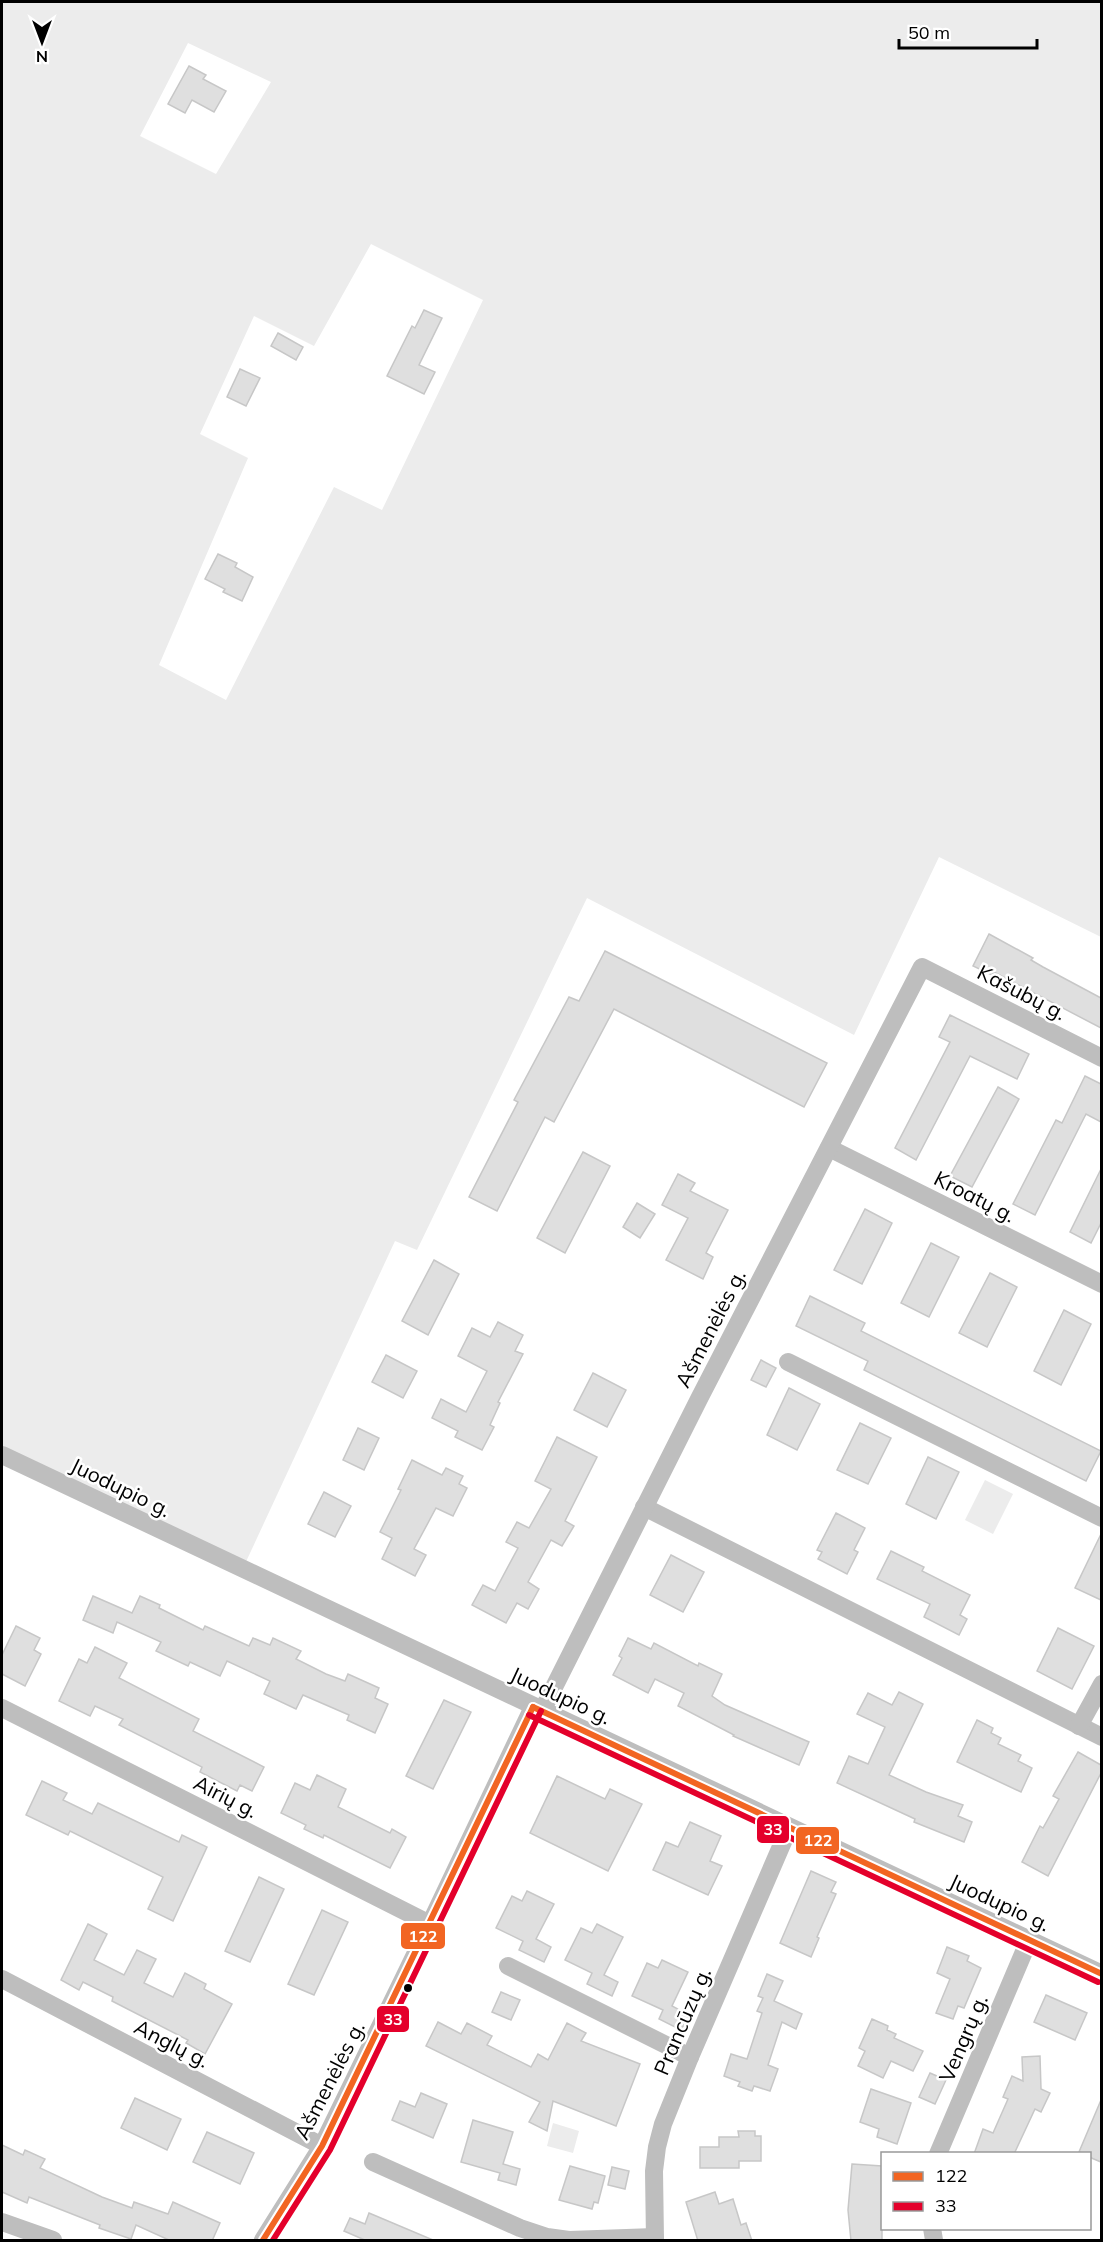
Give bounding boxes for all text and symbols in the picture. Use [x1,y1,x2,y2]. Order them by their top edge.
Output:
north arrow [12,12,72,72]
scale bar [899,12,1037,50]
text: 50 m [908,21,950,44]
text: N [36,47,48,67]
street label: Kašubų g. [973,959,1071,1025]
street label: Kroatų g. [930,1164,1020,1228]
street label: Ašmenėlės g. [669,1265,751,1391]
street label: Juodupio g. [67,1452,175,1522]
street label: Juodupio g. [506,1660,616,1730]
street label: Airių g. [190,1769,262,1823]
line badge: 33 [756,1815,790,1844]
text: 33 [763,1819,783,1839]
line badge: 122 [795,1826,840,1855]
text: 122 [804,1830,832,1850]
street label: Juodupio g. [945,1867,1055,1937]
line badge: 122 [400,1922,446,1950]
text: 122 [409,1926,437,1946]
street label: Prancūzų g. [648,1963,716,2079]
unlabelled marker [402,1982,414,1994]
street label: Vengrų g. [933,1990,993,2086]
line badge: 33 [376,2005,410,2033]
text: 33 [383,2009,403,2029]
street label: Anglų g. [130,2013,214,2073]
street label: Ašmenėlės g. [288,2017,370,2143]
legend [881,2152,1091,2230]
text: 122 [935,2164,967,2187]
text: 33 [935,2194,957,2217]

